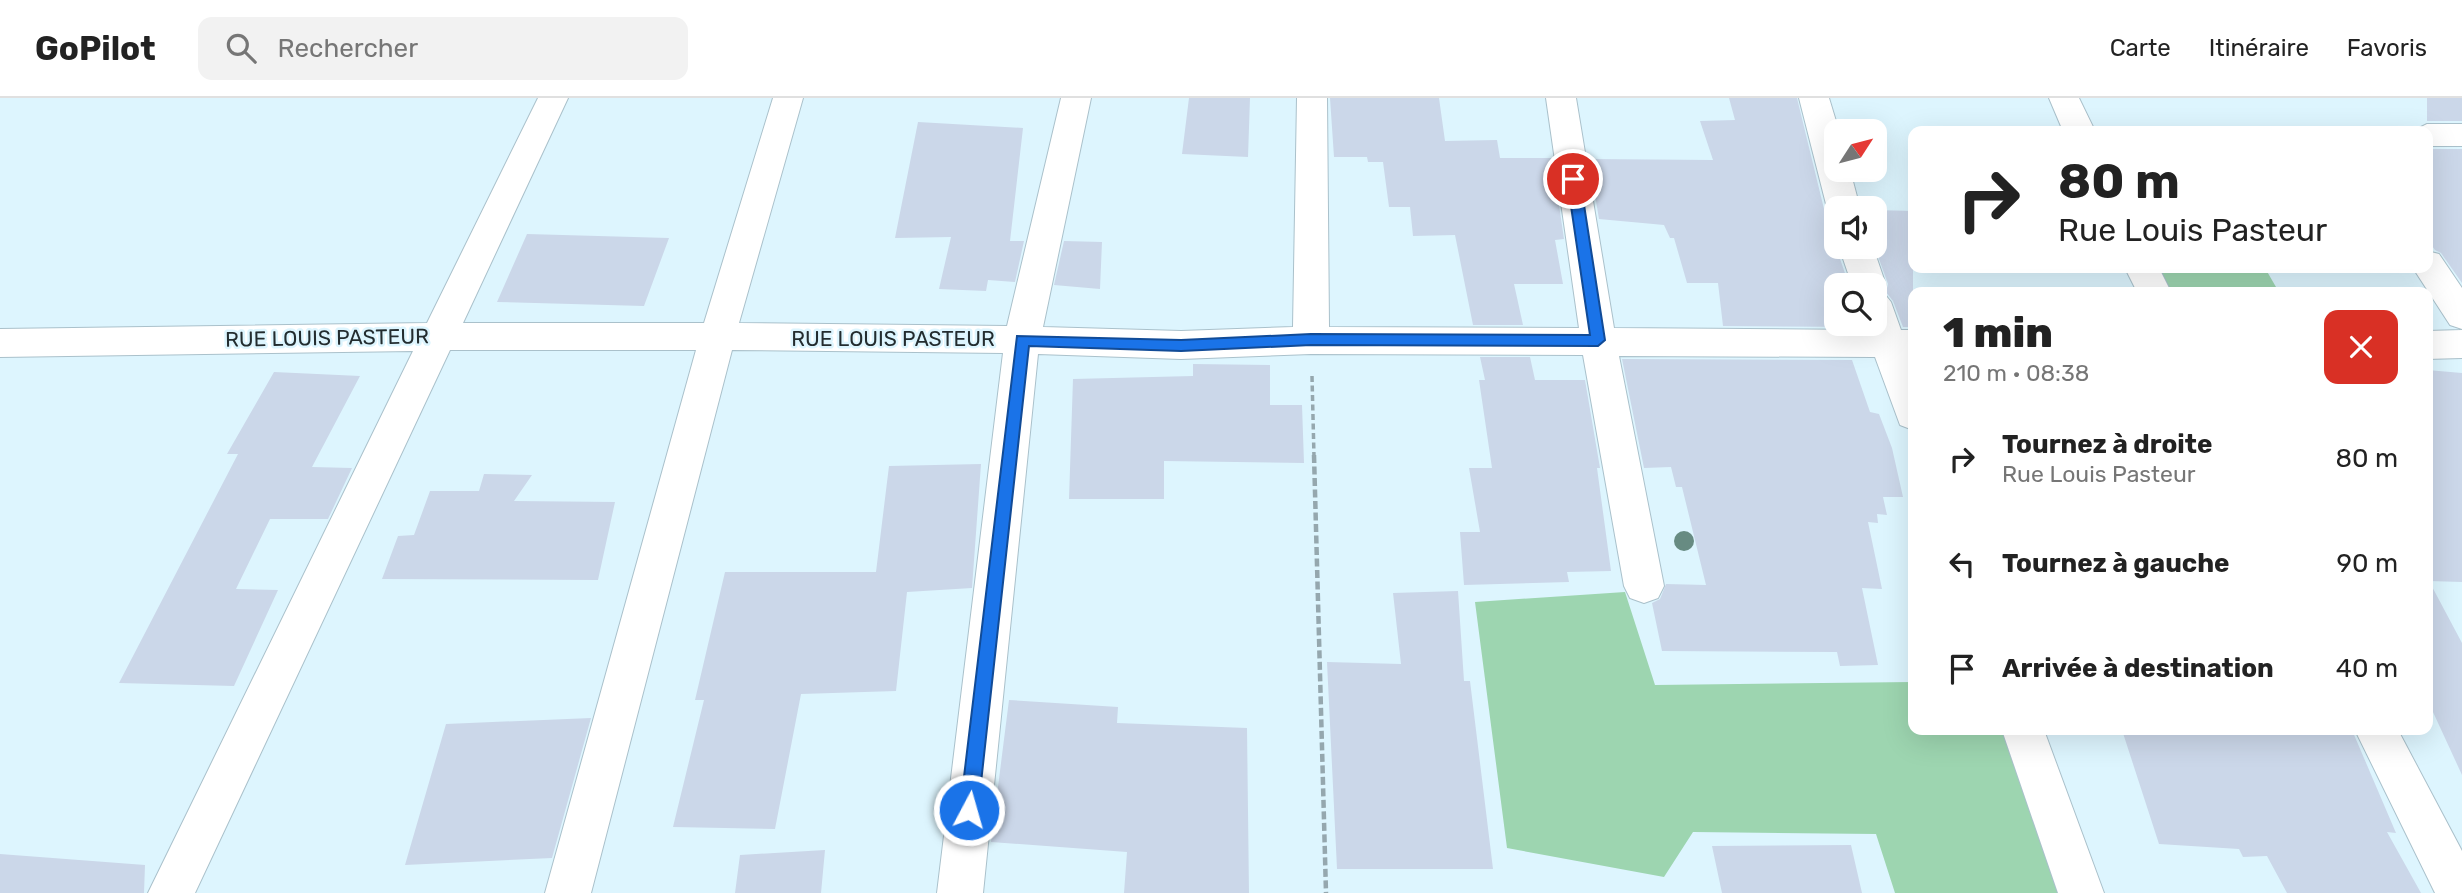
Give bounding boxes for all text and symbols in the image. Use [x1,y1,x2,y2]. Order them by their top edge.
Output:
search box [198,17,688,80]
text: GoPilot [35,29,156,68]
icon: search [222,29,260,67]
text: Rechercher [278,33,418,64]
text: Carte [2110,34,2171,62]
text: Itinéraire [2209,34,2309,62]
text: Favoris [2347,34,2427,62]
north arrow [1824,119,1886,182]
map controls [1824,119,1887,336]
pin [1543,149,1603,209]
text: 80 m [2058,152,2180,210]
icon: right [1943,154,2034,245]
icon: arrive [1554,160,1592,198]
button: sound [1824,196,1887,259]
text: Rue Louis Pasteur [2058,211,2327,249]
button: search [1824,273,1887,336]
text: 1 min [1943,308,2053,358]
button: close [2324,310,2398,384]
street label: RUE LOUIS PASTEUR [225,323,429,352]
street label: RUE LOUIS PASTEUR [791,326,995,351]
text: 210 m · 08:38 [1943,359,2089,387]
text: Tournez à droite [2002,429,2212,460]
icon: right [1943,440,1981,478]
text: 80 m [2335,443,2398,474]
text: Rue Louis Pasteur [2002,460,2196,488]
icon: left [1943,545,1981,583]
text: Tournez à gauche [2002,548,2230,579]
text: 90 m [2337,548,2398,579]
icon: arrive [1943,650,1981,688]
text: Arrivée à destination [2002,653,2274,684]
text: 40 m [2336,653,2398,684]
position arrow [932,773,1006,847]

